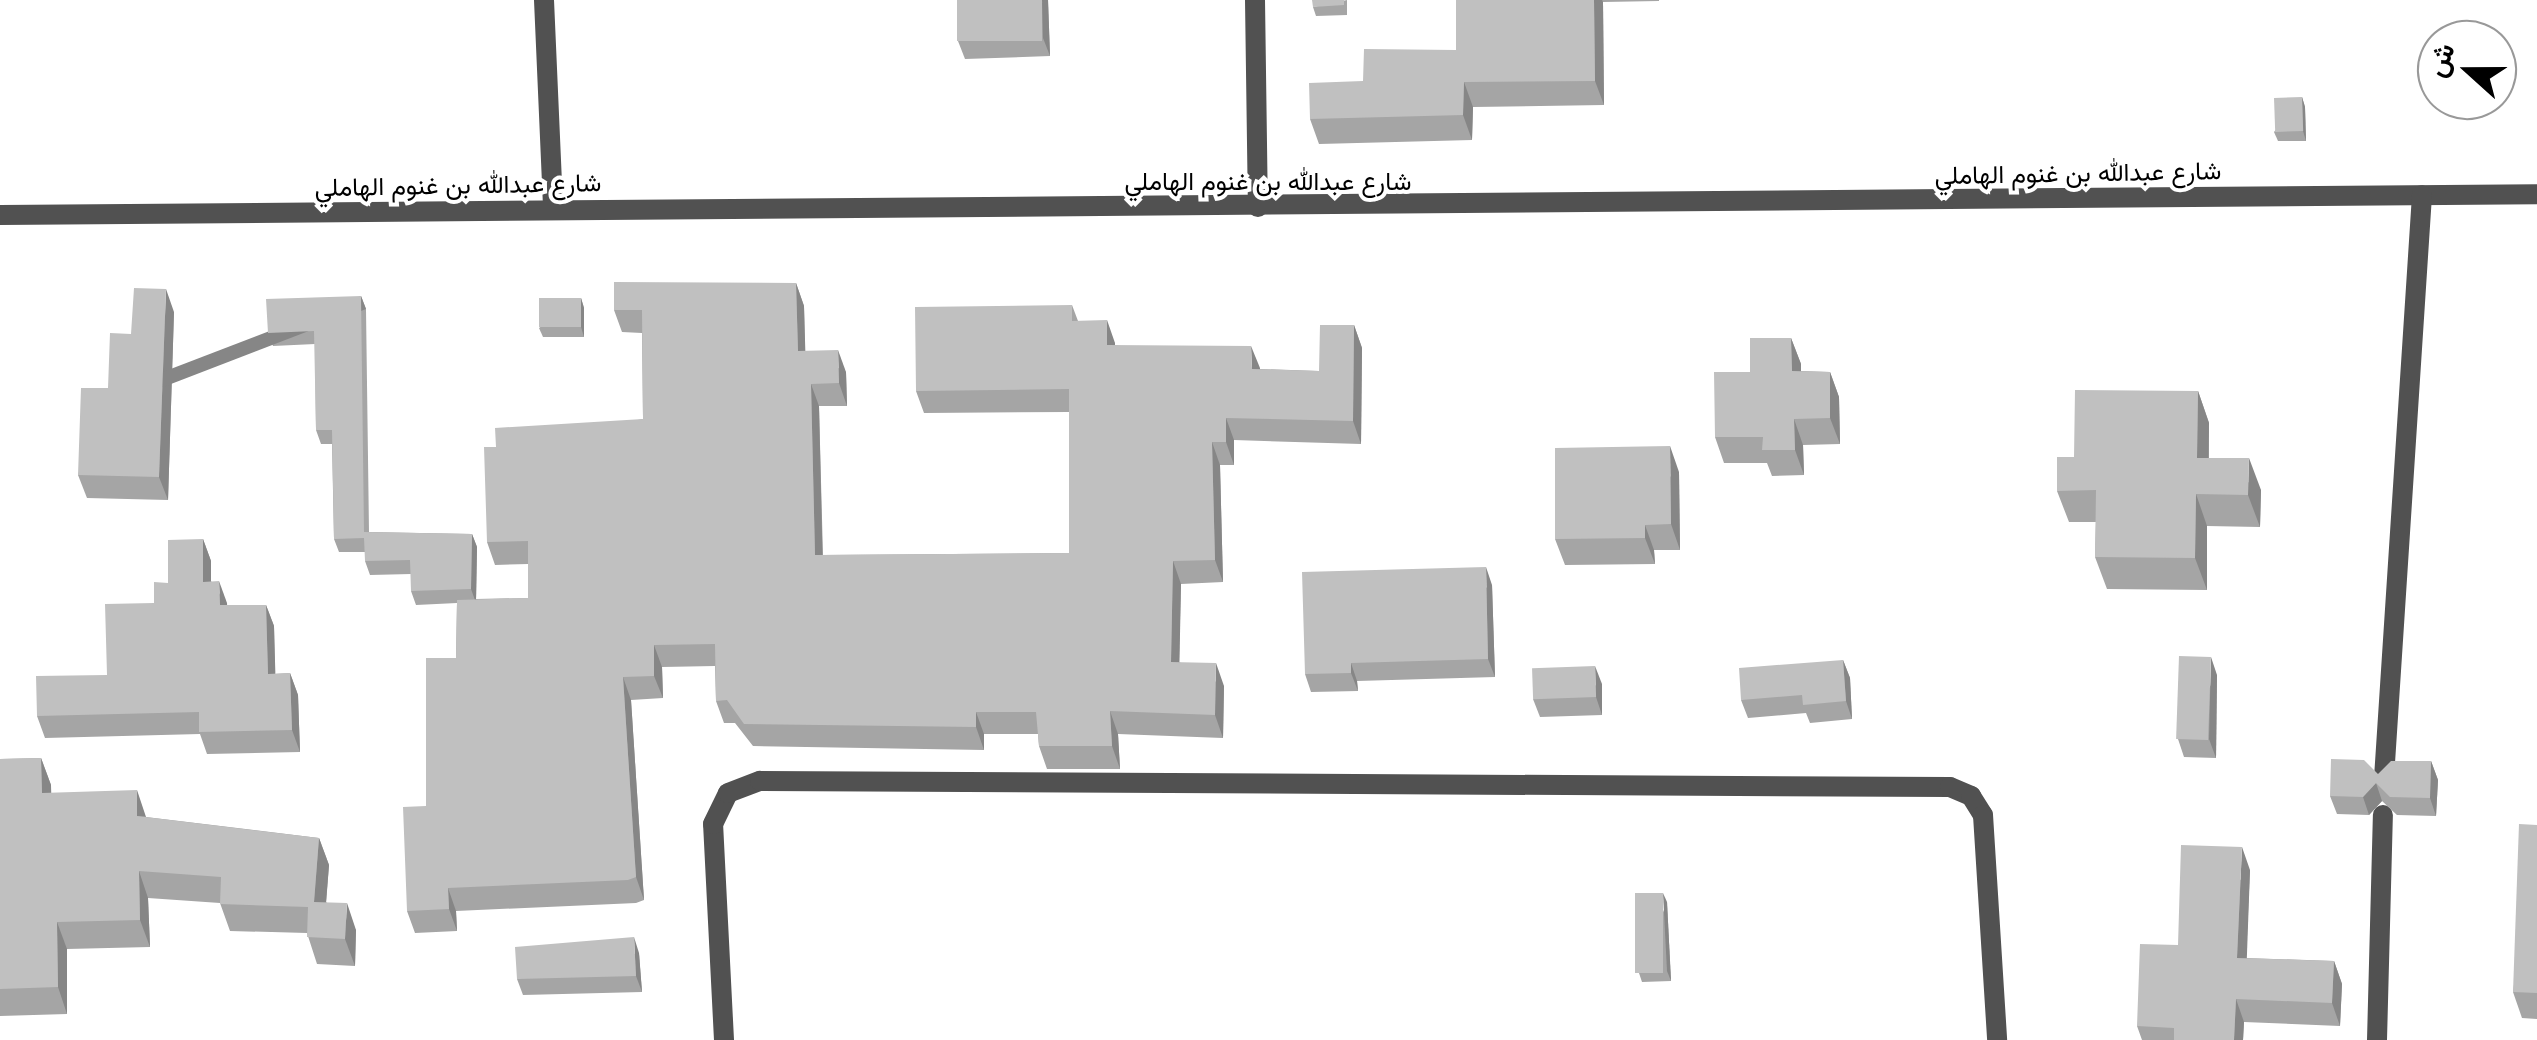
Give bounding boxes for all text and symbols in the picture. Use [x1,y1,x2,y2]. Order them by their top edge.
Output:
north arrow [2417,20,2517,120]
text: ش [2420,39,2461,81]
street label: شارع عبدالله بن غنوم الهاملي [1934,155,2222,191]
street label: شارع عبدالله بن غنوم الهاملي [1125,166,1411,196]
street label: شارع عبدالله بن غنوم الهاملي [314,167,602,203]

